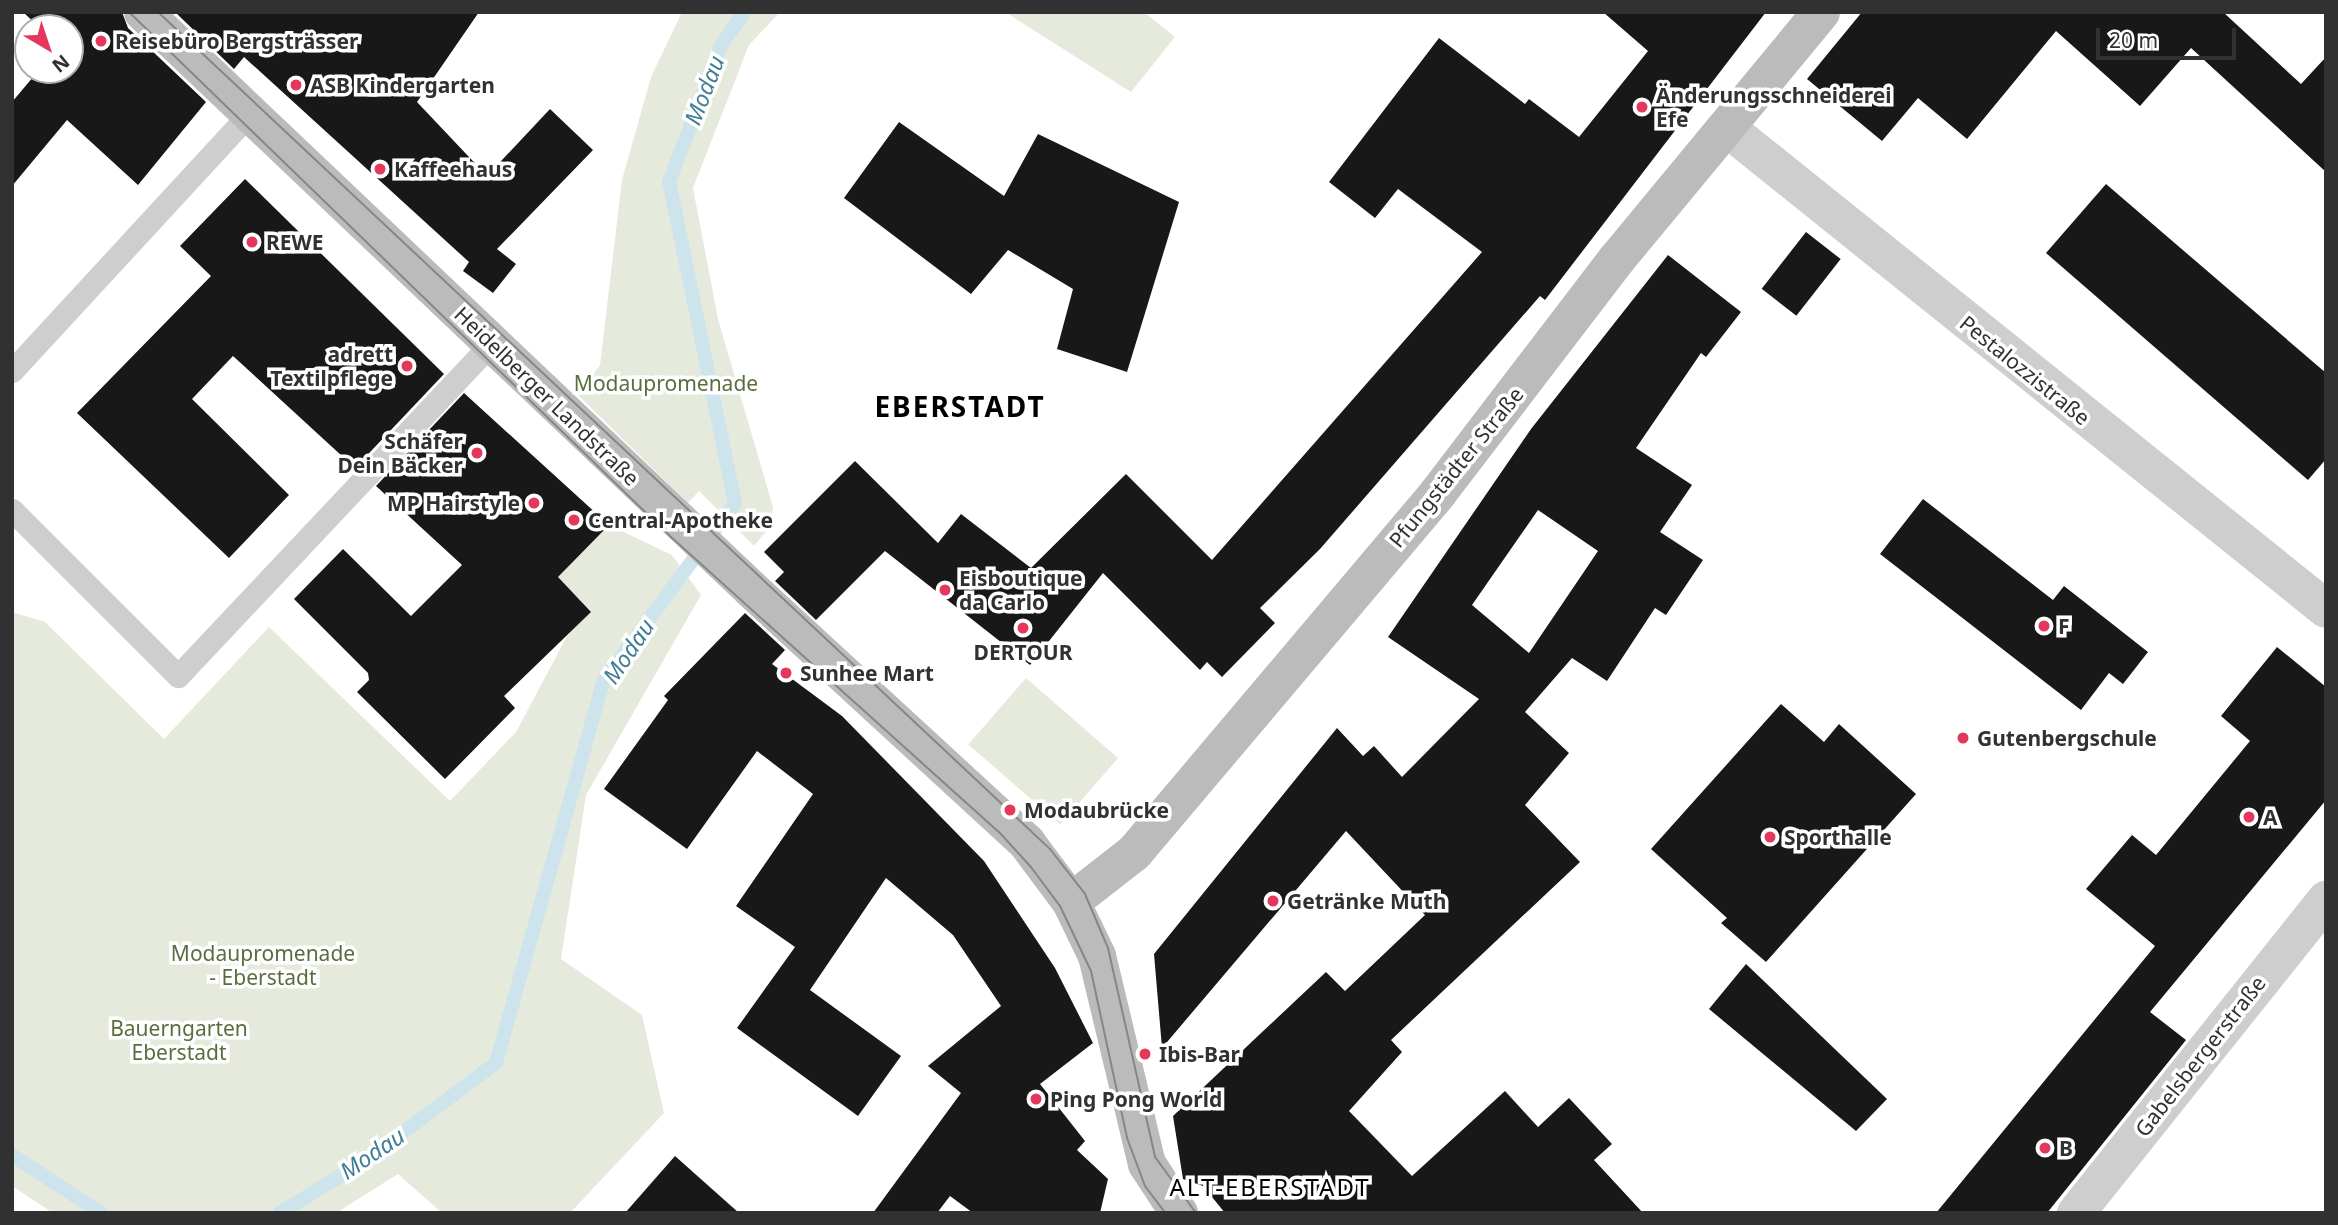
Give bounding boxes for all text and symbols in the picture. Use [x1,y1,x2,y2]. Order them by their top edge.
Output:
north arrow [14,14,84,84]
scale bar [2100,14,2240,58]
text: 20 m [2109,26,2158,54]
place label: Reisebüro Bergsträsser [115,28,358,54]
marker: Reisebüro Bergsträsser [93,33,109,49]
text: N [47,49,75,79]
water label: Modau [678,51,730,129]
place label: ASB Kindergarten [310,72,495,98]
marker: ASB Kindergarten [288,77,304,93]
place label: Änderungsschneiderei Efe [1656,82,1892,132]
marker: Änderungsschneiderei Efe [1634,99,1650,115]
place label: Kaffeehaus [394,156,512,182]
marker: Kaffeehaus [372,161,388,177]
place label: REWE [266,229,324,255]
marker: REWE [244,234,260,250]
street label: Heidelberger Landstraße [450,301,644,491]
street label: Pestalozzistraße [1955,310,2095,430]
place label: adrett Textilpflege [270,341,393,391]
marker: adrett Textilpflege [399,358,415,374]
park label: Modaupromenade [574,370,758,396]
street label: Pfungstädter Straße [1384,382,1528,552]
district label: EBERSTADT [876,389,1044,423]
place label: Schäfer Dein Bäcker [337,428,463,478]
marker: Schäfer Dein Bäcker [469,445,485,461]
place label: MP Hairstyle [387,490,520,516]
marker: MP Hairstyle [526,495,542,511]
place label: Central-Apotheke [588,507,773,533]
marker: Central-Apotheke [566,512,582,528]
place label: Eisboutique da Carlo [959,565,1082,615]
marker: Eisboutique da Carlo [937,582,953,598]
water label: Modau [596,613,660,689]
place label: F [2058,613,2070,639]
marker: F [2036,618,2052,634]
marker: DERTOUR [1015,620,1031,636]
place label: DERTOUR [974,639,1072,665]
place label: Sunhee Mart [800,660,934,686]
marker: Sunhee Mart [778,665,794,681]
place label: Gutenbergschule [1977,725,2157,751]
marker: Gutenbergschule [1955,730,1971,746]
place label: Modaubrücke [1024,797,1169,823]
marker: Modaubrücke [1002,802,1018,818]
place label: A [2263,804,2278,830]
marker: A [2241,809,2257,825]
place label: Sporthalle [1784,824,1892,850]
marker: Sporthalle [1762,829,1778,845]
place label: Getränke Muth [1287,888,1446,914]
marker: Getränke Muth [1265,893,1281,909]
park label: Modaupromenade - Eberstadt [171,940,355,990]
street label: Gabelsbergerstraße [2130,971,2270,1141]
park label: Bauerngarten Eberstadt [110,1015,248,1065]
place label: Ibis-Bar [1159,1041,1240,1067]
marker: Ibis-Bar [1137,1046,1153,1062]
place label: Ping Pong World [1050,1086,1222,1112]
marker: Ping Pong World [1028,1091,1044,1107]
water label: Modau [334,1121,410,1185]
place label: B [2059,1135,2073,1161]
marker: B [2037,1140,2053,1156]
district label: ALT-EBERSTADT [1171,1173,1369,1201]

